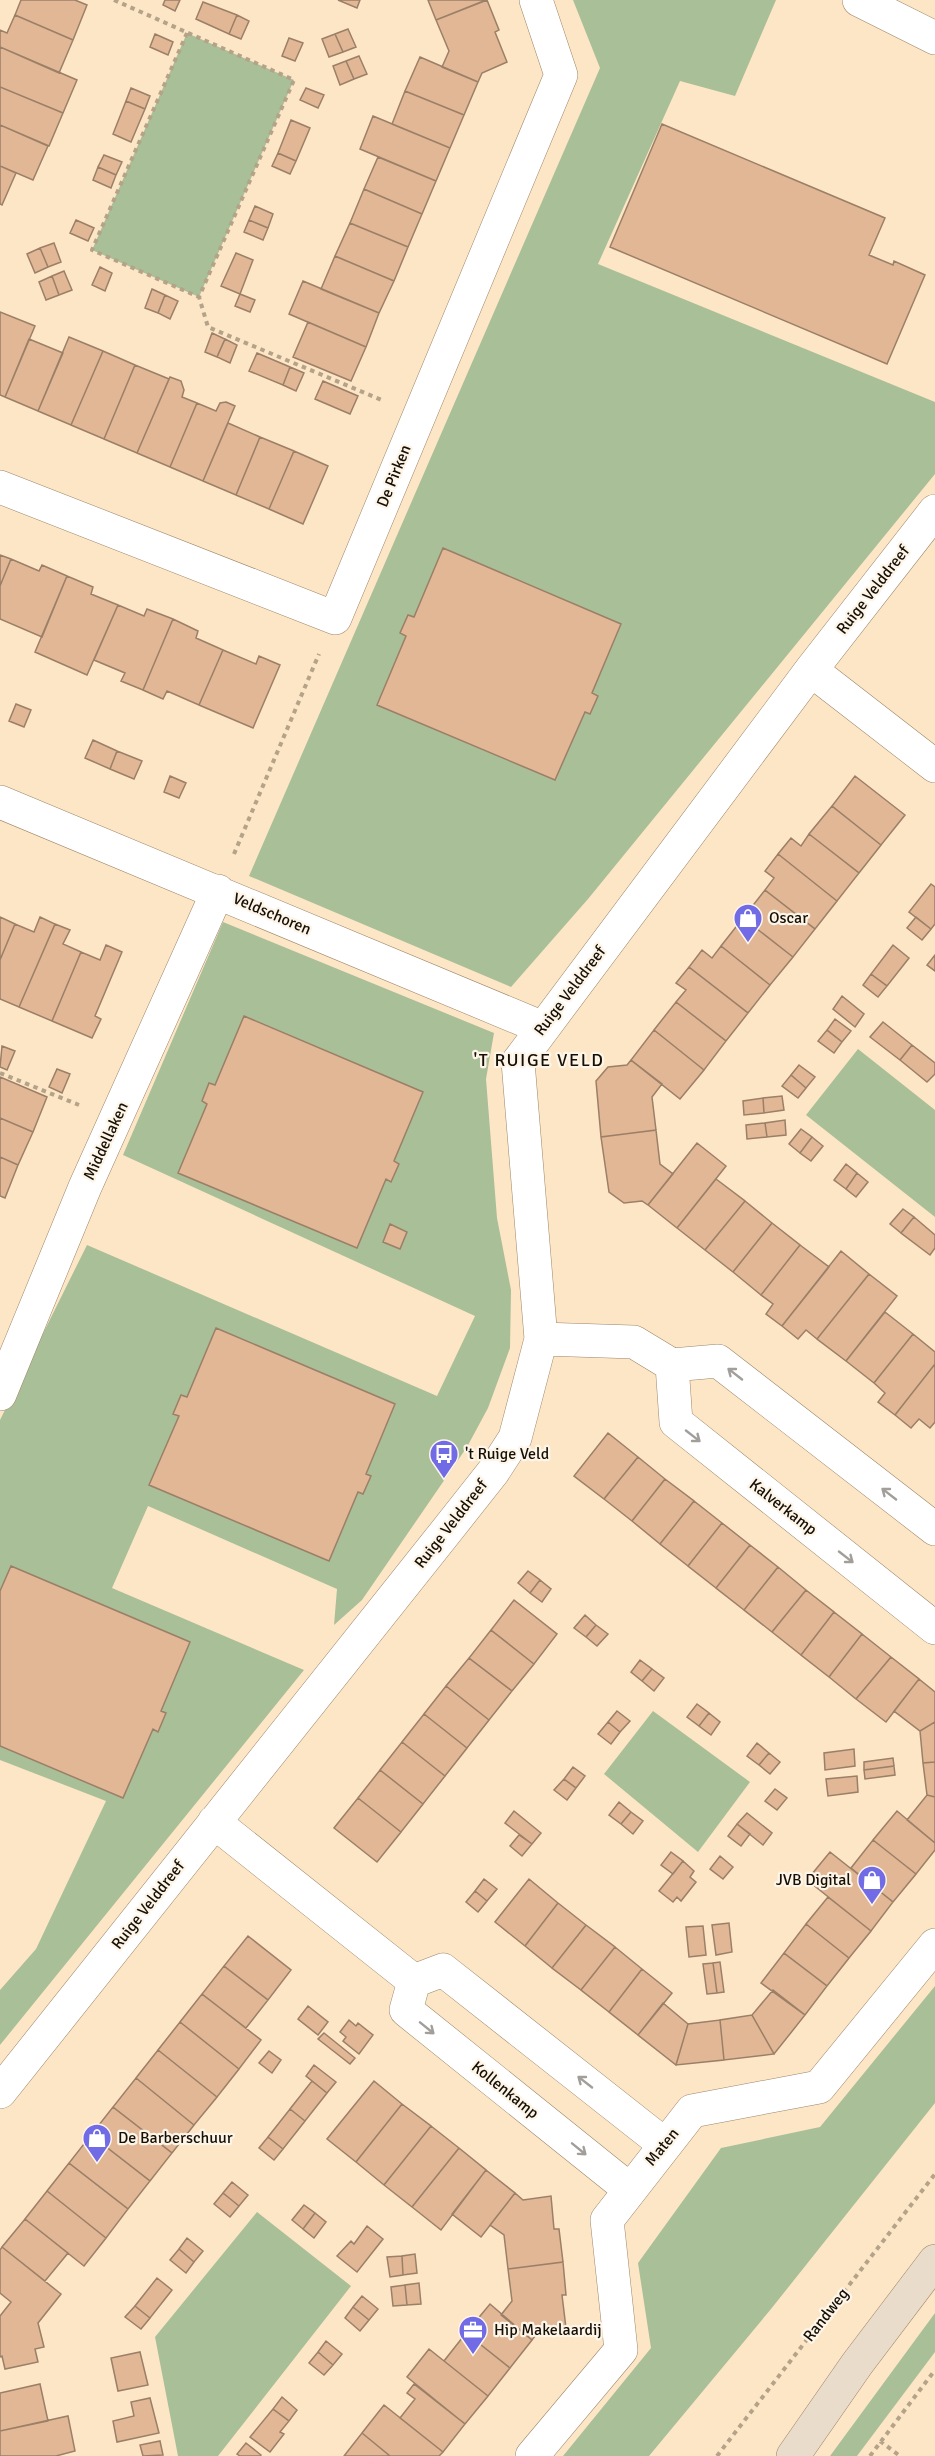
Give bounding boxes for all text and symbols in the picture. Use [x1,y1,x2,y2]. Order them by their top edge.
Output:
street label: De Pirken [372,442,416,510]
street label: Ruige Velddreef [832,541,914,638]
street label: Veldschoren [230,889,314,939]
shop icon: Oscar [732,902,764,944]
place label: Oscar [769,908,808,928]
street label: Ruige Velddreef [530,942,611,1040]
district label: 'T RUIGE VELD [473,1049,605,1071]
street label: Middellaken [79,1099,133,1183]
one-way arrow [727,1367,743,1380]
one-way arrow [685,1430,701,1443]
bus stop icon: 't Ruige Veld [428,1438,460,1480]
place label: 't Ruige Veld [465,1444,549,1464]
street label: Kalverkamp [745,1474,821,1540]
street label: Ruige Velddreef [410,1475,492,1572]
one-way arrow [881,1487,897,1500]
one-way arrow [838,1551,854,1564]
street label: Ruige Velddreef [107,1856,189,1953]
shop icon: JVB Digital [856,1864,888,1906]
place label: JVB Digital [776,1870,851,1890]
one-way arrow [419,2021,435,2034]
street label: Kollenkamp [467,2057,543,2123]
one-way arrow [578,2075,594,2088]
shop icon: De Barberschuur [81,2122,113,2164]
street label: Maten [641,2124,683,2170]
place label: De Barberschuur [118,2128,233,2148]
one-way arrow [571,2143,587,2156]
street label: Randweg [799,2284,853,2346]
office icon: Hip Makelaardij [457,2314,489,2356]
place label: Hip Makelaardij [494,2320,602,2340]

